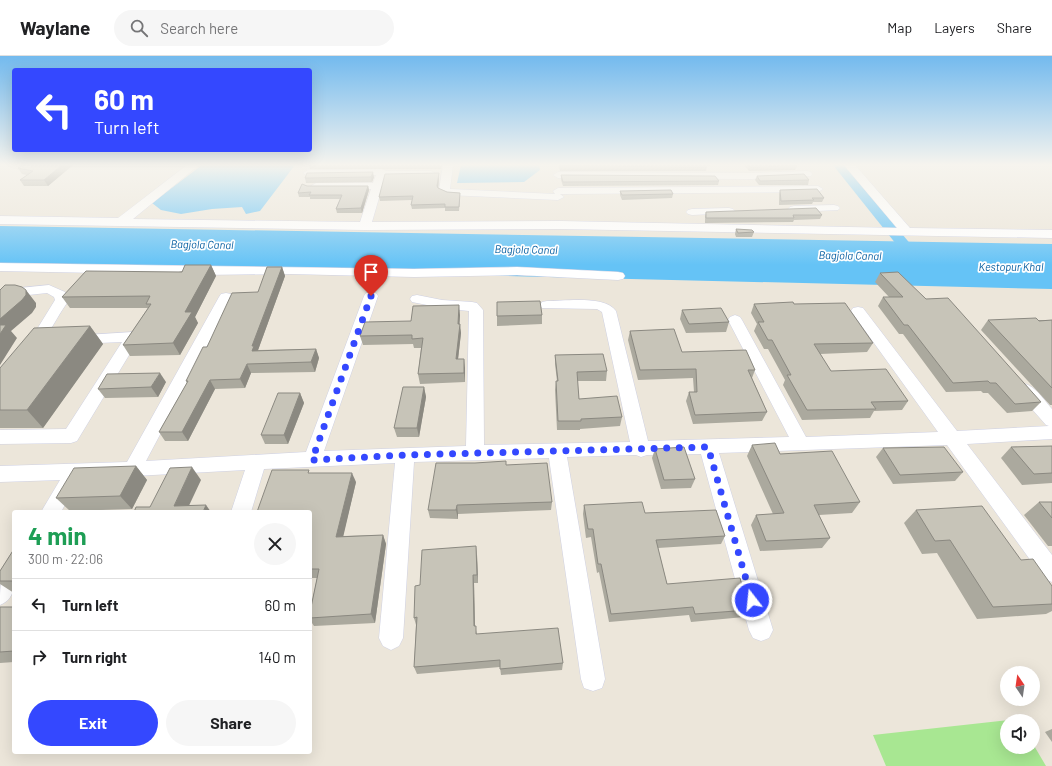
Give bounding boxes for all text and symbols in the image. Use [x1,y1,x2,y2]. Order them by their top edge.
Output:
search box [114,10,394,46]
text: Waylane [20,16,90,39]
icon: search [128,17,150,39]
text: Search here [160,19,238,37]
text: Map [887,19,912,36]
text: Layers [934,19,975,36]
text: Share [997,19,1032,36]
text: 60 m [94,82,154,116]
icon: left [28,84,80,136]
text: Turn left [94,116,160,138]
water label: Bagjola Canal [170,237,234,251]
water label: Bagjola Canal [494,242,558,256]
water label: Bagjola Canal [818,248,882,262]
pin [354,255,388,296]
water label: Kestopur Khal [979,260,1044,273]
icon: arrive [360,261,382,283]
text: 4 min [28,521,87,550]
button: close [254,523,296,565]
text: 300 m · 22:06 [28,551,103,567]
position arrow [731,579,773,621]
icon: left [28,594,50,616]
text: Turn left [62,596,118,614]
text: 60 m [264,596,296,614]
icon: right [28,646,50,668]
text: Turn right [62,648,127,666]
text: 140 m [259,648,296,666]
north arrow [1000,666,1040,706]
map controls [1000,666,1040,754]
button: Exit [28,700,158,746]
button: Share [166,700,296,746]
button: sound [1000,714,1040,754]

